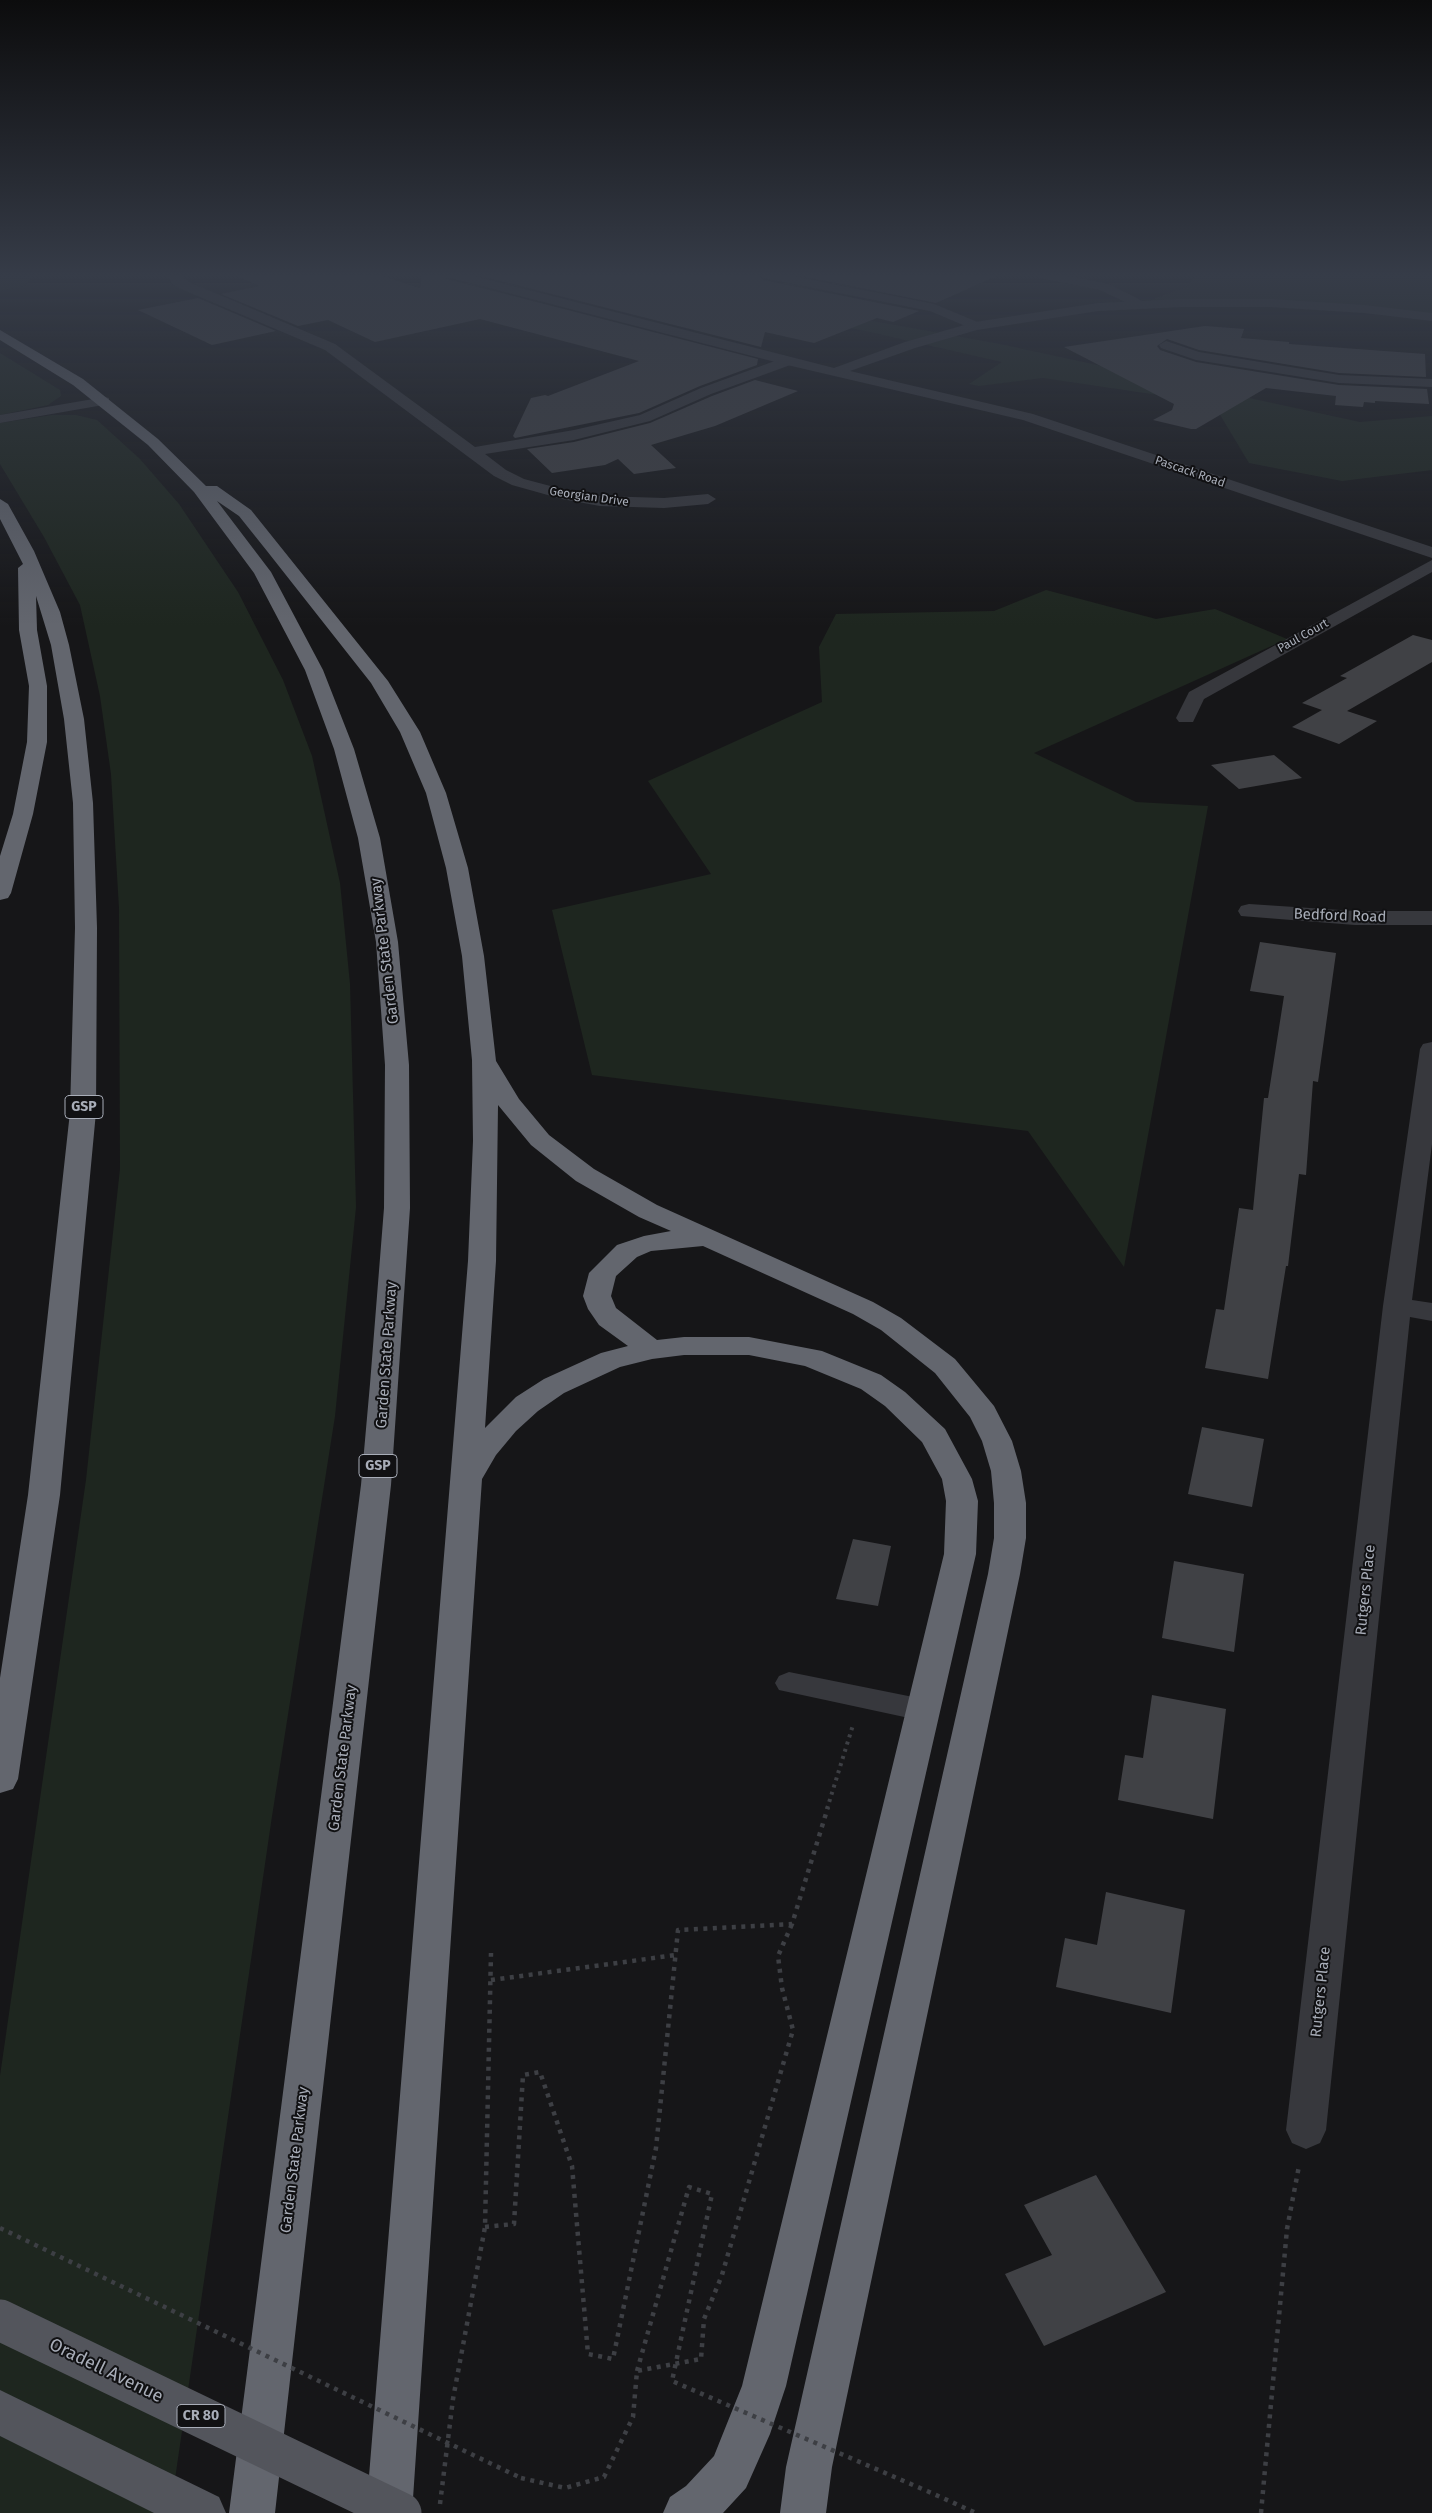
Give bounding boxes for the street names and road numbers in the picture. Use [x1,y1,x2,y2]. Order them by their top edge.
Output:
street label: Pascack Road [1153,453,1227,491]
street label: Georgian Drive [548,484,630,510]
street label: Paul Court [1275,616,1331,656]
street label: Garden State Parkway [367,877,403,1025]
street label: Bedford Road [1293,905,1387,927]
road number: GSP [65,1096,103,1118]
street label: Garden State Parkway [373,1281,401,1429]
road number: GSP [359,1454,397,1478]
street label: Rutgers Place [1352,1544,1380,1636]
street label: Garden State Parkway [325,1684,361,1832]
street label: Rutgers Place [1307,1946,1335,2038]
street label: Garden State Parkway [277,2086,313,2234]
street label: Oradell Avenue [45,2334,167,2408]
road number: CR 80 [177,2404,225,2428]

